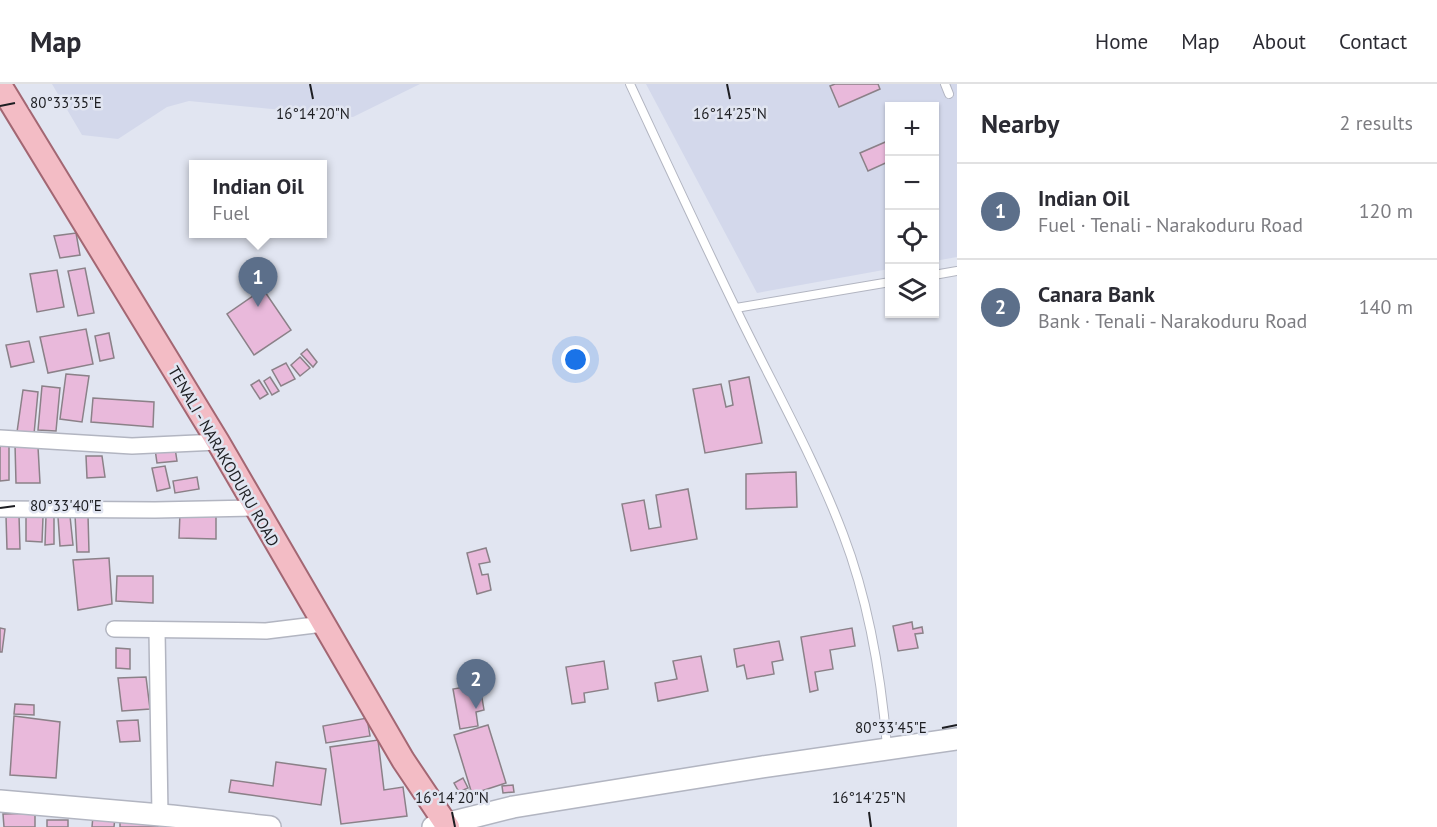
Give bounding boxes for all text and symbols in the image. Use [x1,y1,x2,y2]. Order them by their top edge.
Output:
text: Map [30,23,81,60]
text: Home [1095,28,1148,55]
text: Map [1181,28,1220,55]
text: About [1253,28,1306,55]
text: Contact [1339,28,1407,55]
text: 80°33'35"E [30,93,102,112]
map controls [885,102,939,318]
button: + [885,102,939,156]
text: 16°14'20"N [276,104,350,123]
text: 16°14'25"N [693,104,767,123]
text: Nearby [981,107,1059,140]
text: 2 results [1340,110,1413,136]
button: − [885,156,939,210]
popup [189,160,327,238]
text: Indian Oil [212,172,304,200]
text: Indian Oil [1038,184,1129,212]
text: 1 [995,198,1006,224]
text: 120 m [1359,198,1413,224]
text: Fuel [212,200,249,226]
button: locate [885,210,939,264]
text: Fuel · Tenali - Narakoduru Road [1038,212,1303,238]
pin: 1 [238,258,278,307]
button: layers [885,264,939,318]
text: Canara Bank [1038,280,1155,308]
text: 2 [995,294,1006,320]
text: 140 m [1359,294,1413,320]
text: Bank · Tenali - Narakoduru Road [1038,308,1307,334]
your location [561,345,590,374]
street label: TENALI - NARAKODURU ROAD [164,362,284,550]
text: 80°33'40"E [30,496,102,515]
pin: 2 [456,660,496,709]
text: 80°33'45"E [855,718,927,737]
text: 16°14'20"N [415,788,489,807]
text: 16°14'25"N [832,788,906,807]

